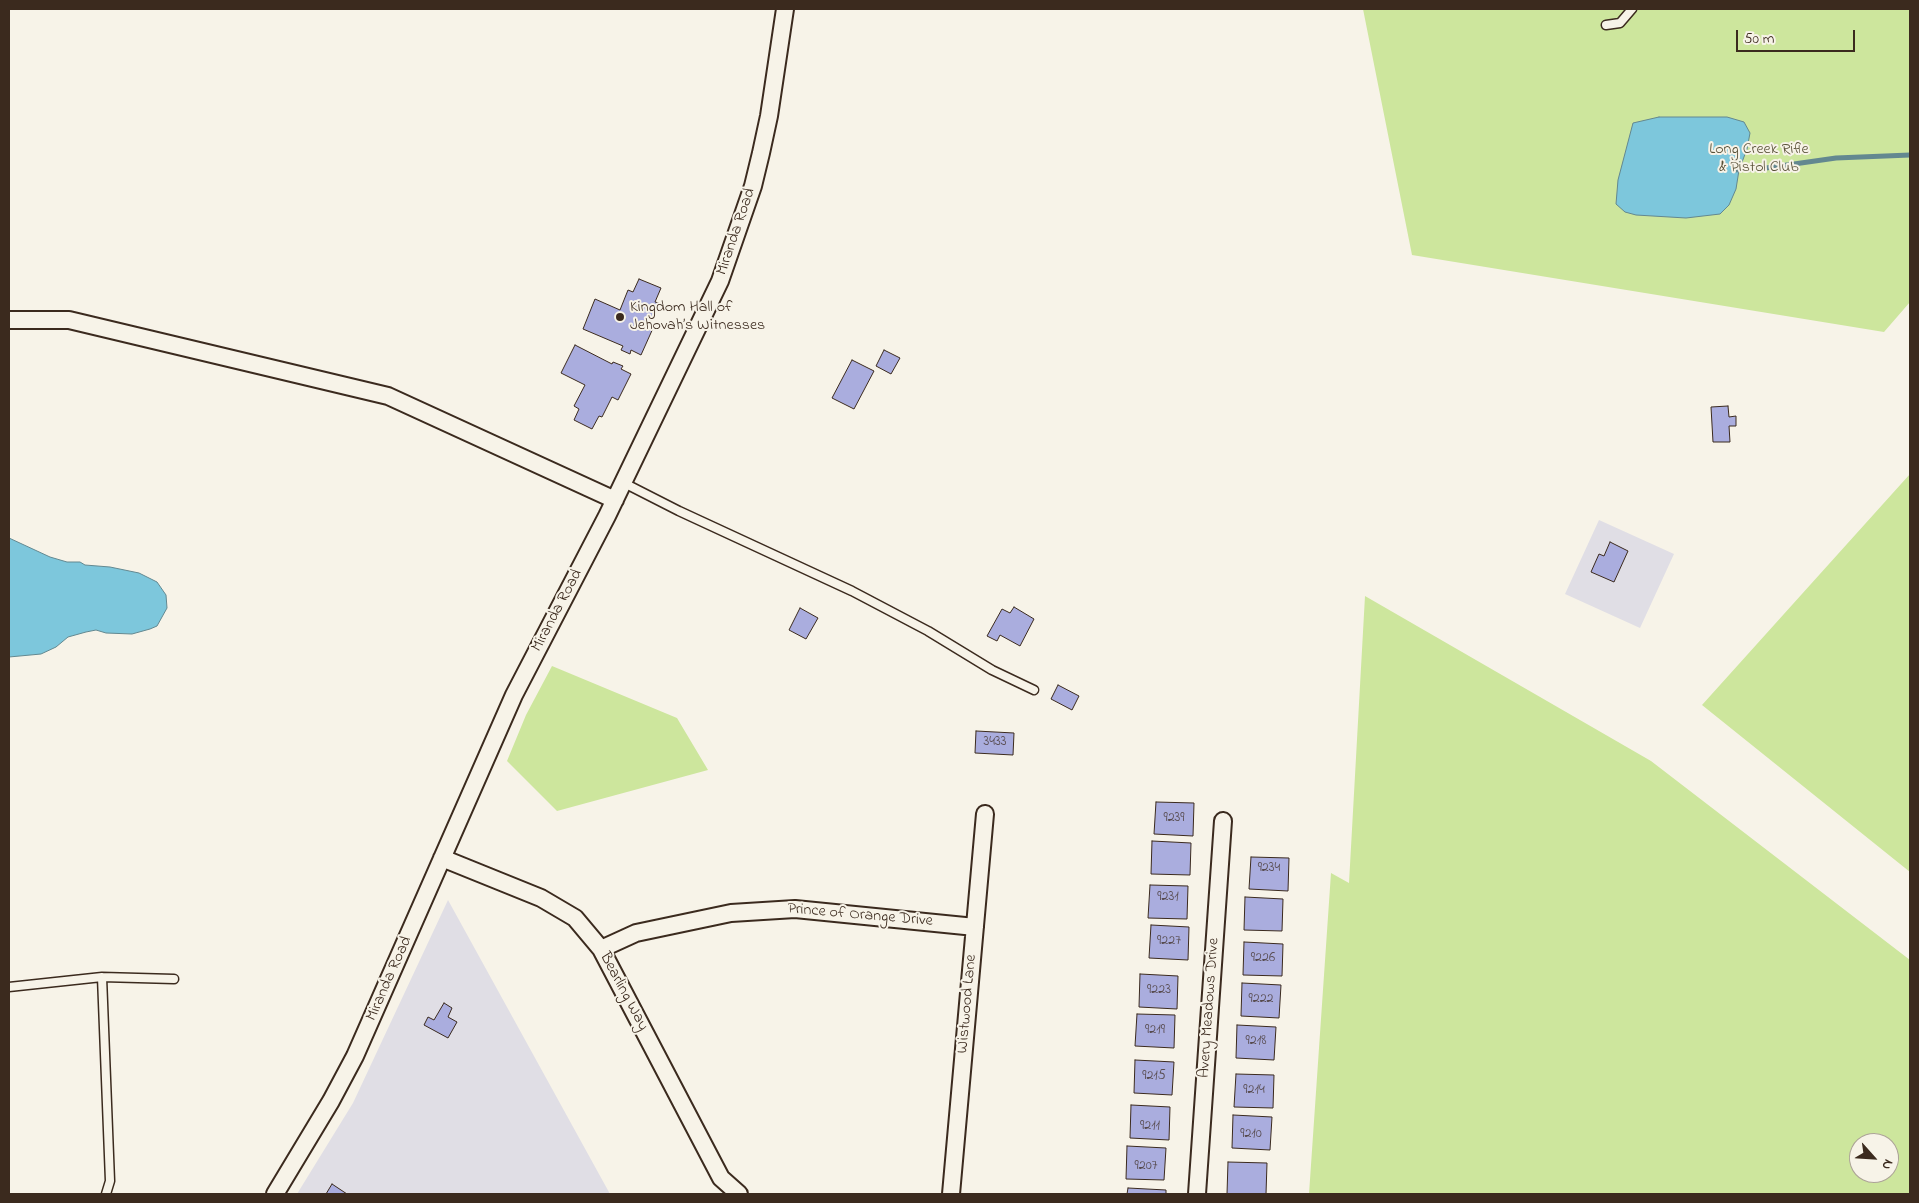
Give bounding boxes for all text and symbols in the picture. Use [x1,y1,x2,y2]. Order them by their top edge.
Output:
scale bar [1739,20,1858,52]
text: 50 m [1744,28,1774,50]
park label: Long Creek Rifle & Pistol Club [1709,140,1809,178]
street label: Miranda Road [713,186,761,278]
place label: Kingdom Hall of Jehovah’s Witnesses [630,298,765,336]
marker: Kingdom Hall of Jehovah’s Witnesses [614,311,626,323]
street label: Miranda Road [528,567,588,655]
house number: 3433 [983,735,1007,751]
house number: 9239 [1163,811,1185,827]
house number: 9234 [1258,861,1280,877]
house number: 9231 [1157,890,1179,906]
street label: Prince of Orange Drive [787,900,933,932]
street label: Miranda Road [363,934,417,1024]
house number: 9227 [1157,934,1181,950]
street label: Avery Meadows Drive [1196,937,1224,1079]
street label: Bearling Way [594,949,652,1035]
house number: 9226 [1251,951,1275,967]
street label: Wistwood Lane [954,954,982,1054]
house number: 9223 [1147,983,1171,999]
house number: 9222 [1248,992,1274,1008]
house number: 9219 [1145,1023,1165,1039]
house number: 9218 [1246,1034,1266,1050]
house number: 9215 [1142,1069,1166,1085]
house number: 9214 [1243,1083,1265,1099]
house number: 9211 [1140,1119,1160,1135]
house number: 9210 [1240,1127,1262,1143]
north arrow [1849,1133,1899,1183]
text: N [1876,1155,1899,1173]
house number: 9207 [1135,1159,1157,1175]

